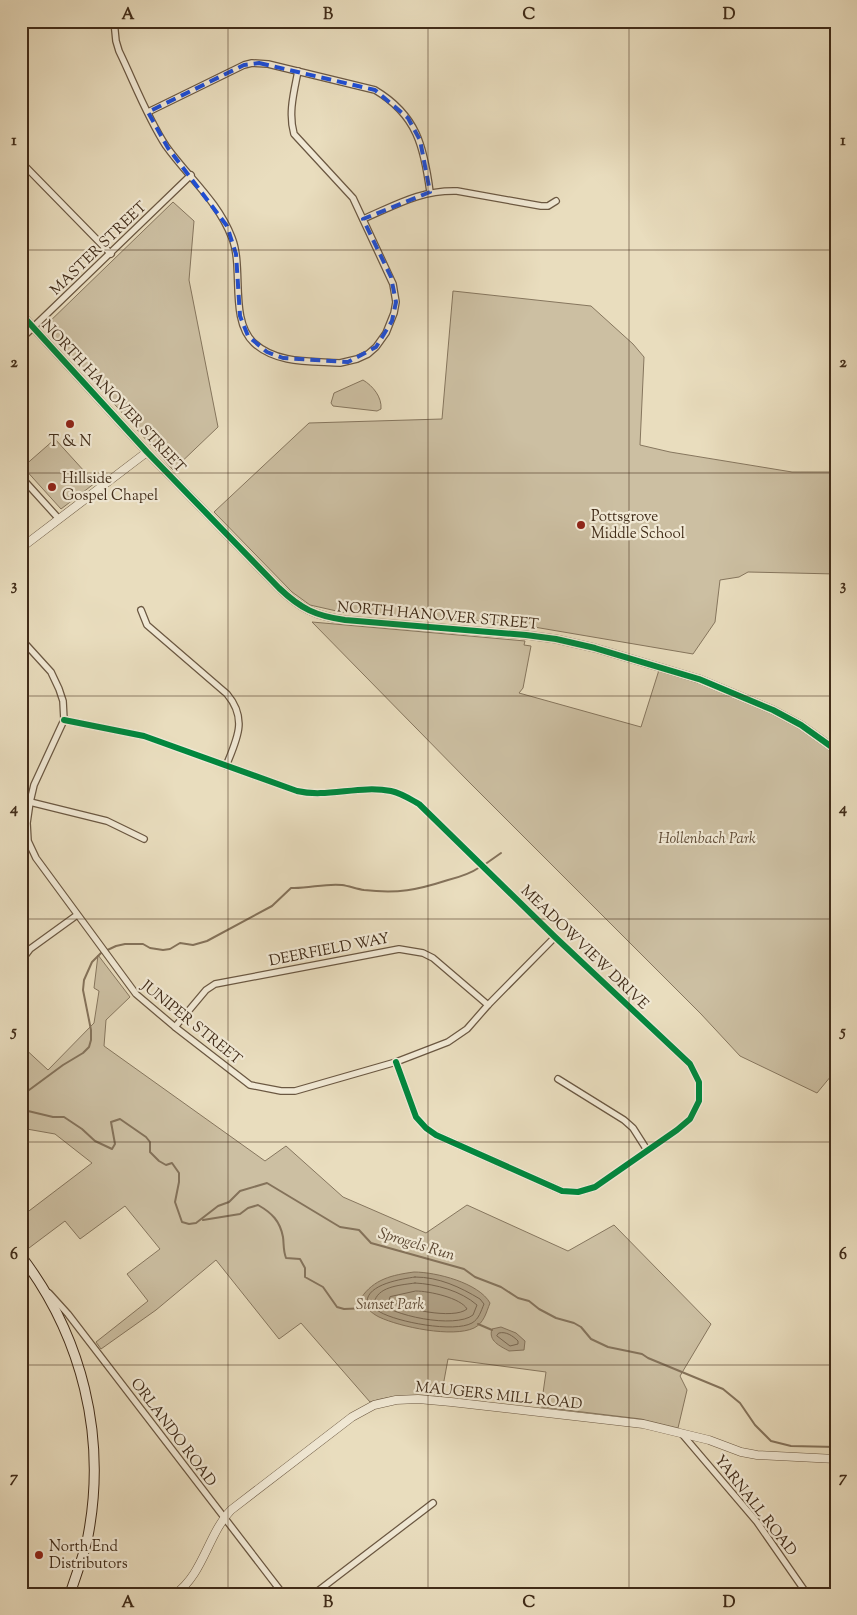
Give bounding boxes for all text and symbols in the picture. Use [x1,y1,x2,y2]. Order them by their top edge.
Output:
text: A [122,4,135,27]
text: B [323,4,333,27]
text: C [523,4,536,27]
text: D [723,4,736,27]
text: 1 [11,130,17,153]
text: 1 [840,130,846,153]
street label: MASTER STREET [46,197,152,301]
street label: NORTH HANOVER STREET [36,316,190,478]
text: 2 [10,352,18,375]
text: 2 [839,352,847,375]
marker: T & N [64,418,76,430]
place label: T & N [48,432,92,453]
place label: Hillside Gospel Chapel [62,469,158,507]
marker: Hillside Gospel Chapel [46,481,58,493]
place label: Pottsgrove Middle School [591,507,685,545]
marker: Pottsgrove Middle School [575,519,587,531]
text: 3 [11,575,18,598]
text: 3 [840,575,847,598]
street label: NORTH HANOVER STREET [336,597,540,636]
text: 4 [9,798,18,821]
text: 4 [838,798,847,821]
park label: Hollenbach Park [658,829,756,850]
street label: MEADOWVIEW DRIVE [515,881,653,1015]
street label: DEERFIELD WAY [267,928,392,972]
street label: JUNIPER STREET [136,975,246,1071]
text: 5 [9,1021,17,1044]
text: 5 [838,1021,846,1044]
water label: Sprogels Run [375,1223,458,1268]
text: 6 [10,1244,18,1267]
text: 6 [839,1244,847,1267]
park label: Sunset Park [356,1295,424,1316]
street label: ORLANDO ROAD [125,1374,221,1492]
street label: MAUGERS MILL ROAD [414,1377,583,1416]
street label: YARNALL ROAD [709,1451,801,1561]
text: 7 [10,1467,19,1490]
text: 7 [839,1467,848,1490]
place label: North End Distributors [49,1537,128,1575]
marker: North End Distributors [33,1549,45,1561]
text: A [122,1592,135,1615]
text: B [323,1592,333,1615]
text: C [523,1592,536,1615]
text: D [723,1592,736,1615]

